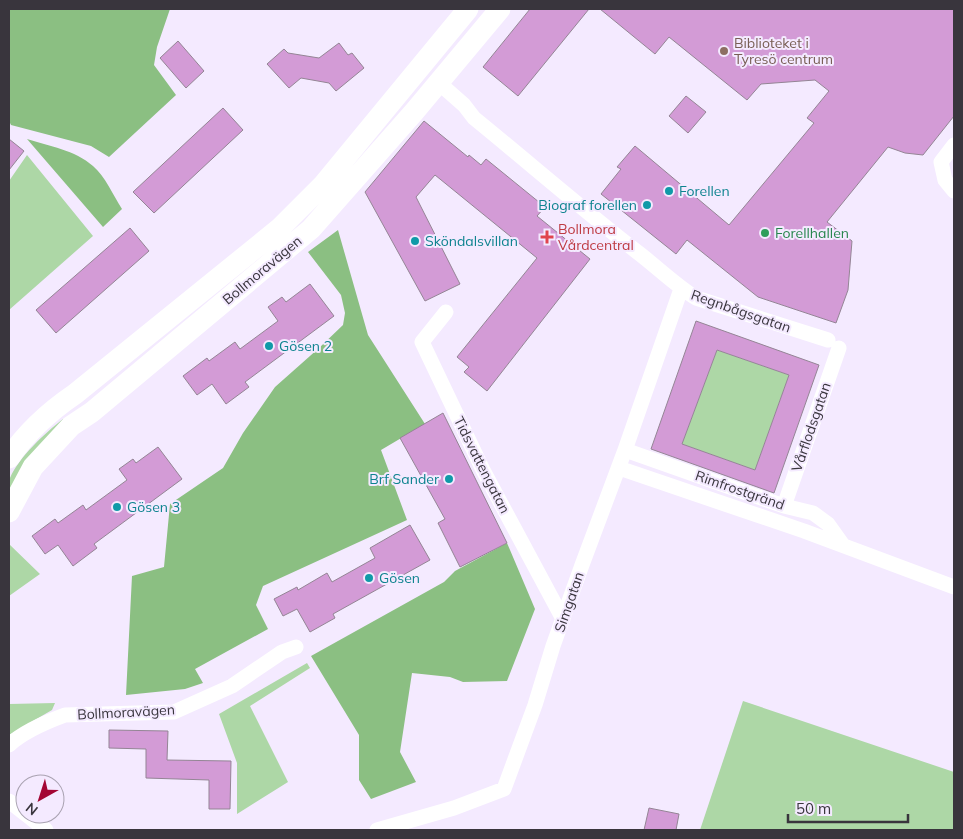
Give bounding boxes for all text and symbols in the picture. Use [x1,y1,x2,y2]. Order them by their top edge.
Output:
place label: Biblioteket i Tyresö centrum [734,34,833,68]
marker: Biblioteket i Tyresö centrum [718,45,730,57]
place label: Forellen [679,182,730,200]
marker: Forellen [663,185,675,197]
place label: Biograf forellen [538,196,637,214]
marker: Biograf forellen [641,199,653,211]
place label: Bollmora Vårdcentral [558,220,634,254]
place label: Forellhallen [775,224,849,242]
marker: Forellhallen [759,227,771,239]
marker: Bollmora Vårdcentral [540,230,554,244]
street label: Bollmoravägen [219,232,305,308]
place label: Sköndalsvillan [425,232,518,250]
marker: Sköndalsvillan [409,235,421,247]
street label: Regnbågsgatan [689,286,793,336]
place label: Gösen 2 [279,337,332,355]
marker: Gösen 2 [263,340,275,352]
street label: Vårflodsgatan [787,380,835,474]
street label: Tidsvattengatan [450,414,514,516]
street label: Rimfrostgränd [693,466,787,514]
place label: Brf Sander [369,470,440,488]
marker: Brf Sander [443,473,455,485]
place label: Gösen 3 [127,498,180,516]
marker: Gösen 3 [111,501,123,513]
place label: Gösen [379,569,420,587]
street label: Simgatan [550,569,588,635]
marker: Gösen [363,572,375,584]
street label: Bollmoravägen [77,700,175,724]
north arrow [15,774,65,824]
scale bar [788,792,908,824]
text: N [22,799,42,819]
text: 50 m [796,799,831,818]

